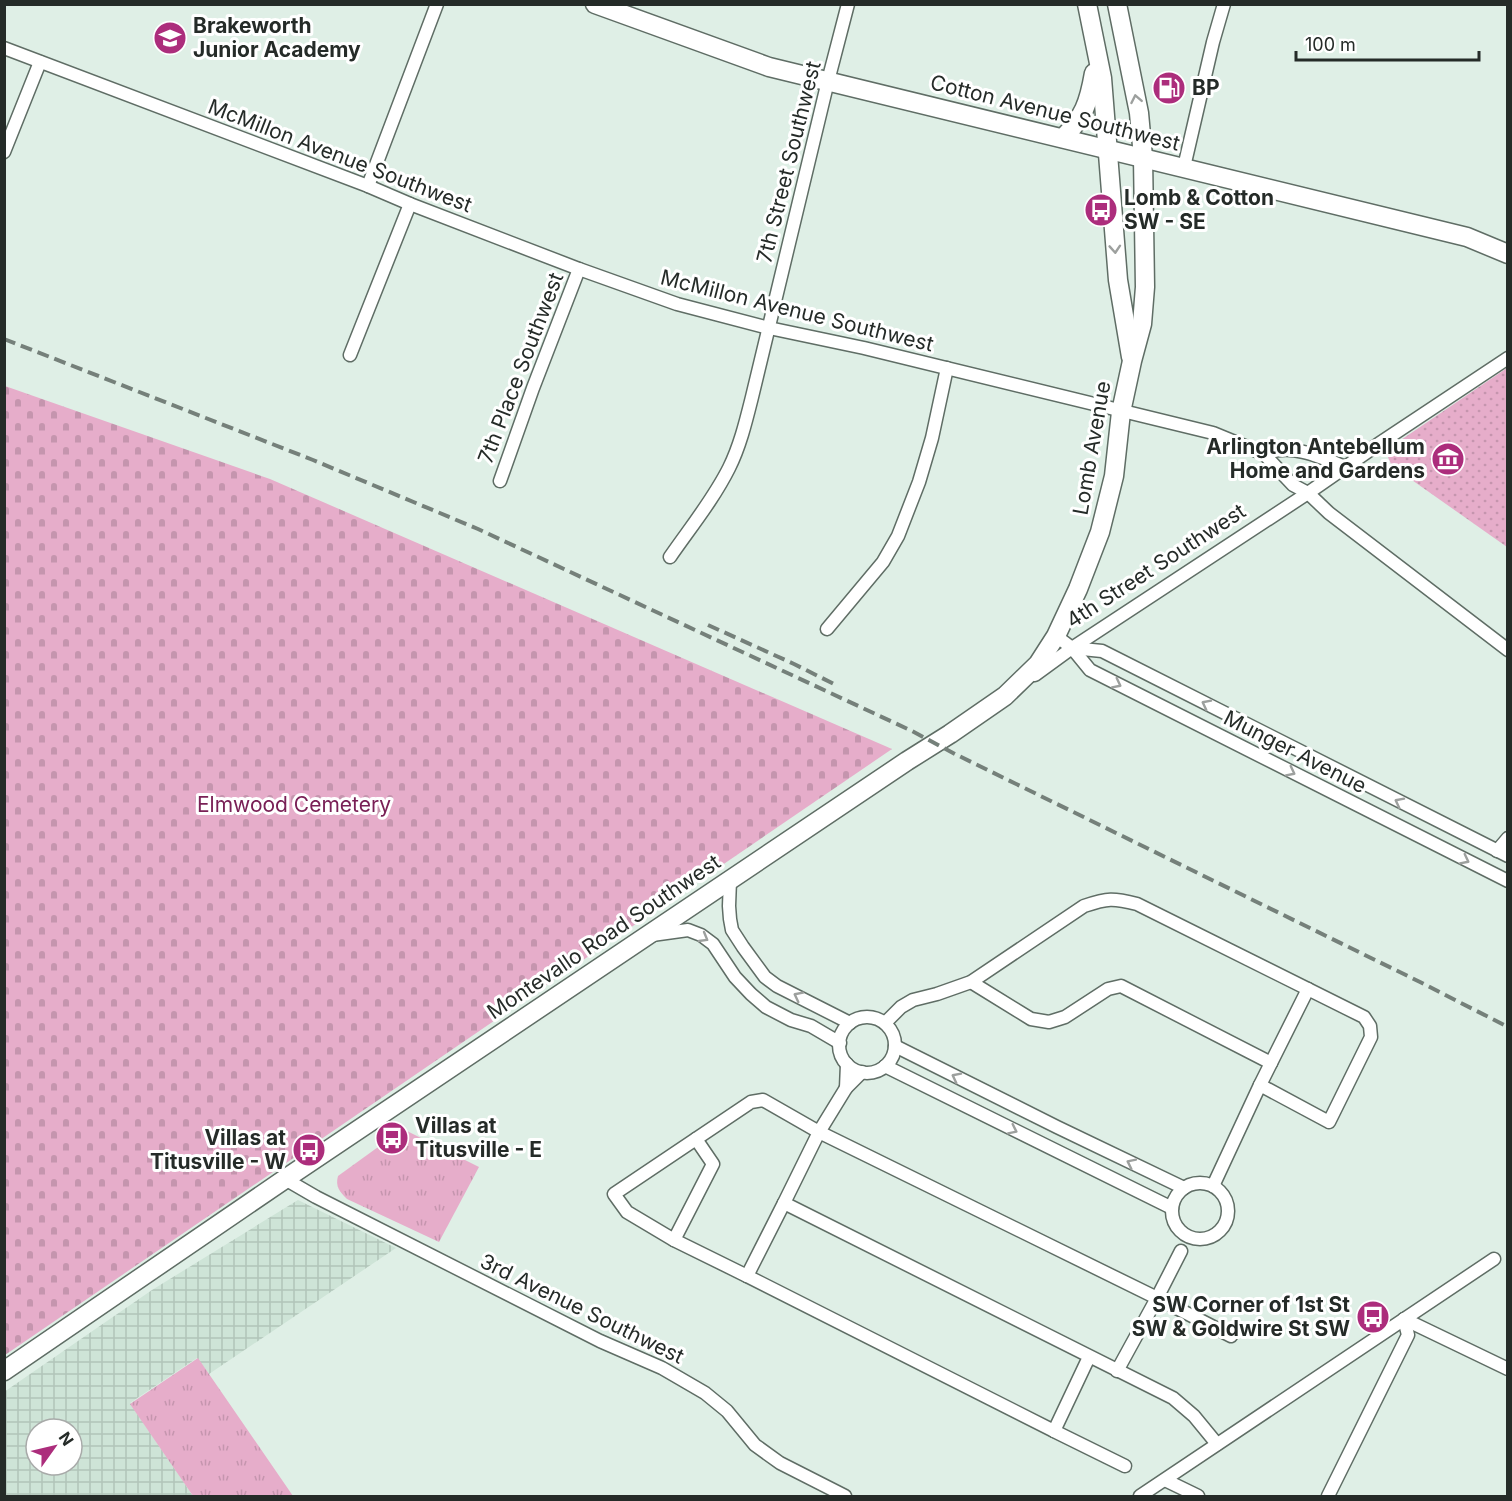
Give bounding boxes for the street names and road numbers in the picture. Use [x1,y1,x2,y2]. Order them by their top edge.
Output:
street label: 7th Street Southwest [751,58,826,265]
street label: Cotton Avenue Southwest [928,69,1183,156]
street label: McMillon Avenue Southwest [205,94,476,218]
street label: McMillon Avenue Southwest [658,264,936,357]
street label: 7th Place Southwest [473,269,568,467]
street label: Lomb Avenue [1067,379,1116,517]
street label: 4th Street Southwest [1061,498,1250,633]
street label: Munger Avenue [1220,705,1371,798]
street label: Montevallo Road Southwest [482,849,725,1024]
street label: 3rd Avenue Southwest [476,1248,688,1369]

